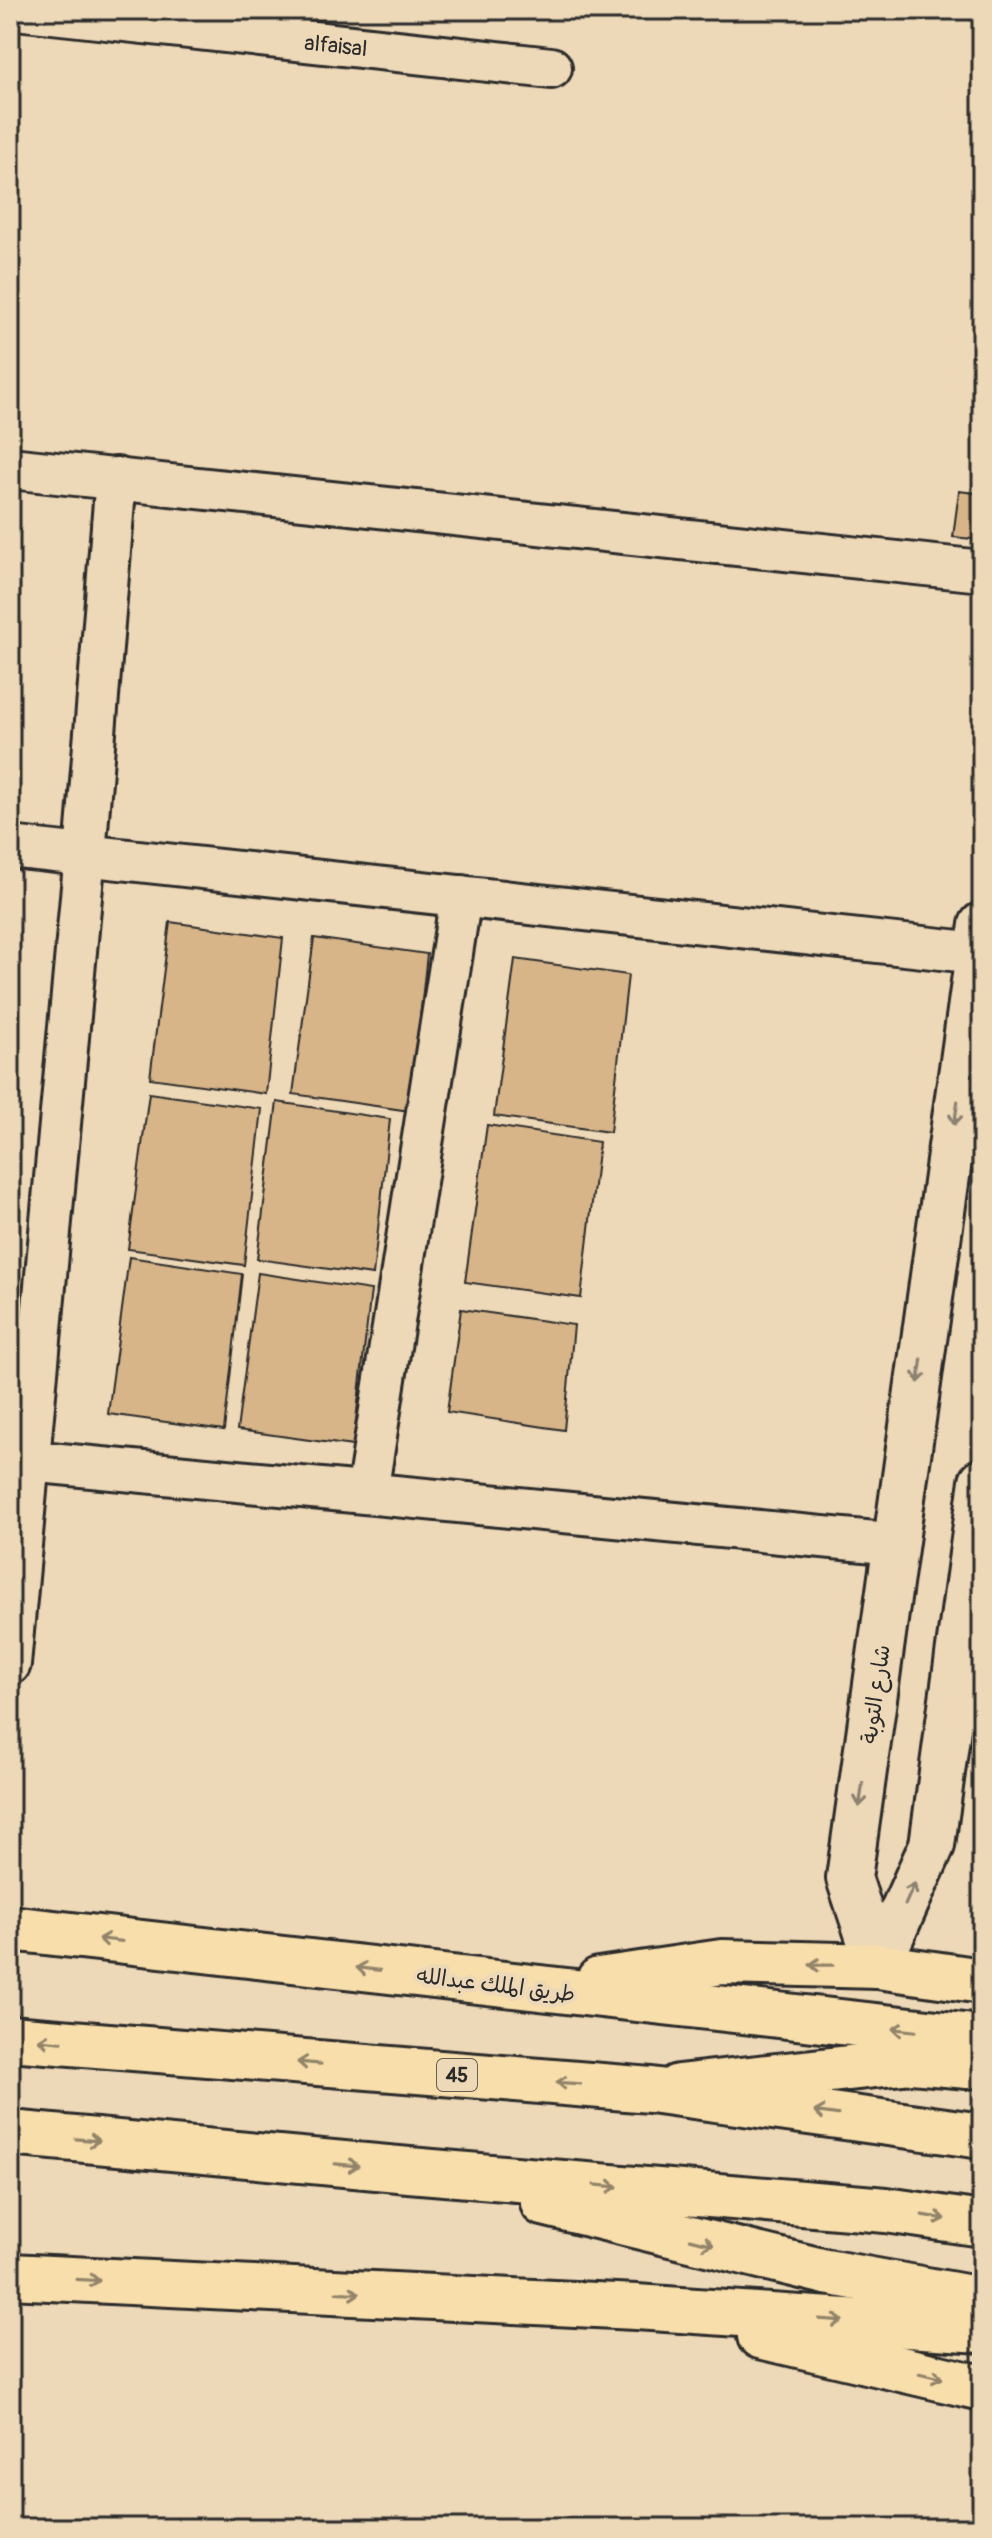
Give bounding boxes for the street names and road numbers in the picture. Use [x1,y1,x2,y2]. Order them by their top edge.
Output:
street label: alfaisal [303,29,369,63]
street label: شارع التوبة [855,1643,898,1746]
street label: طريق الملك عبدالله [415,1961,577,2009]
road number: 45 [437,2059,477,2091]

